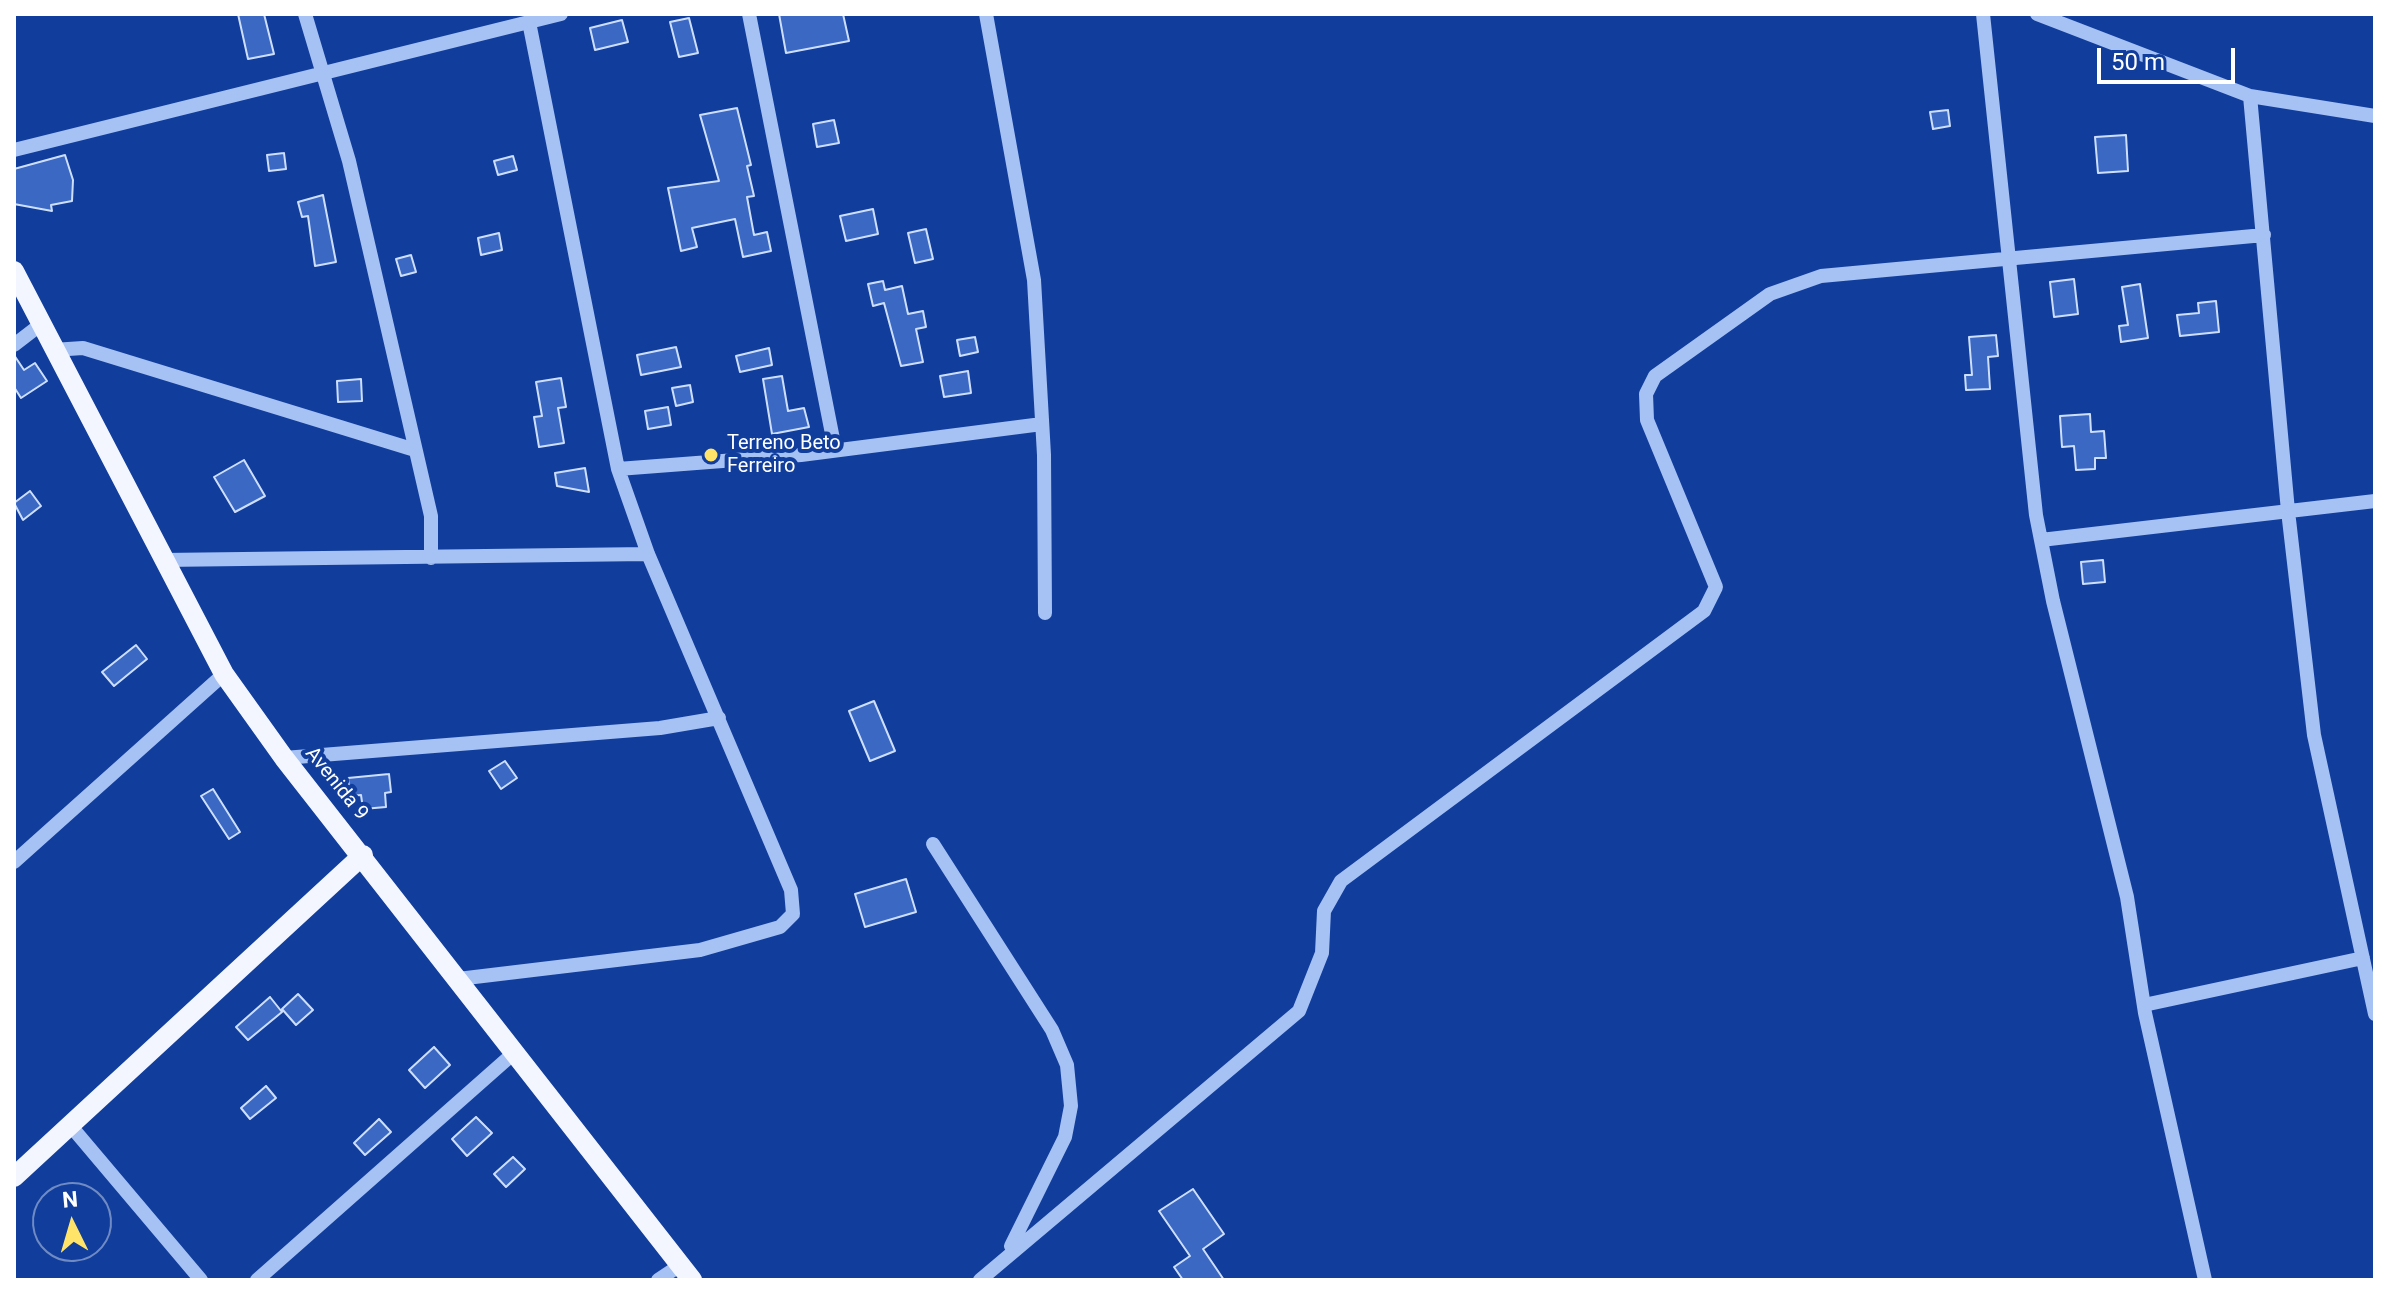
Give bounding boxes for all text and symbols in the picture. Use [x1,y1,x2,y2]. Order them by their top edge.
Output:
scale bar [2101,32,2239,82]
text: 50 m [2111,48,2165,76]
place label: Terreno Beto Ferreiro [727,432,841,479]
marker: Terreno Beto Ferreiro [702,446,720,464]
street label: Avenida 9 [299,743,373,825]
north arrow [32,1182,112,1262]
text: N [61,1186,79,1213]

